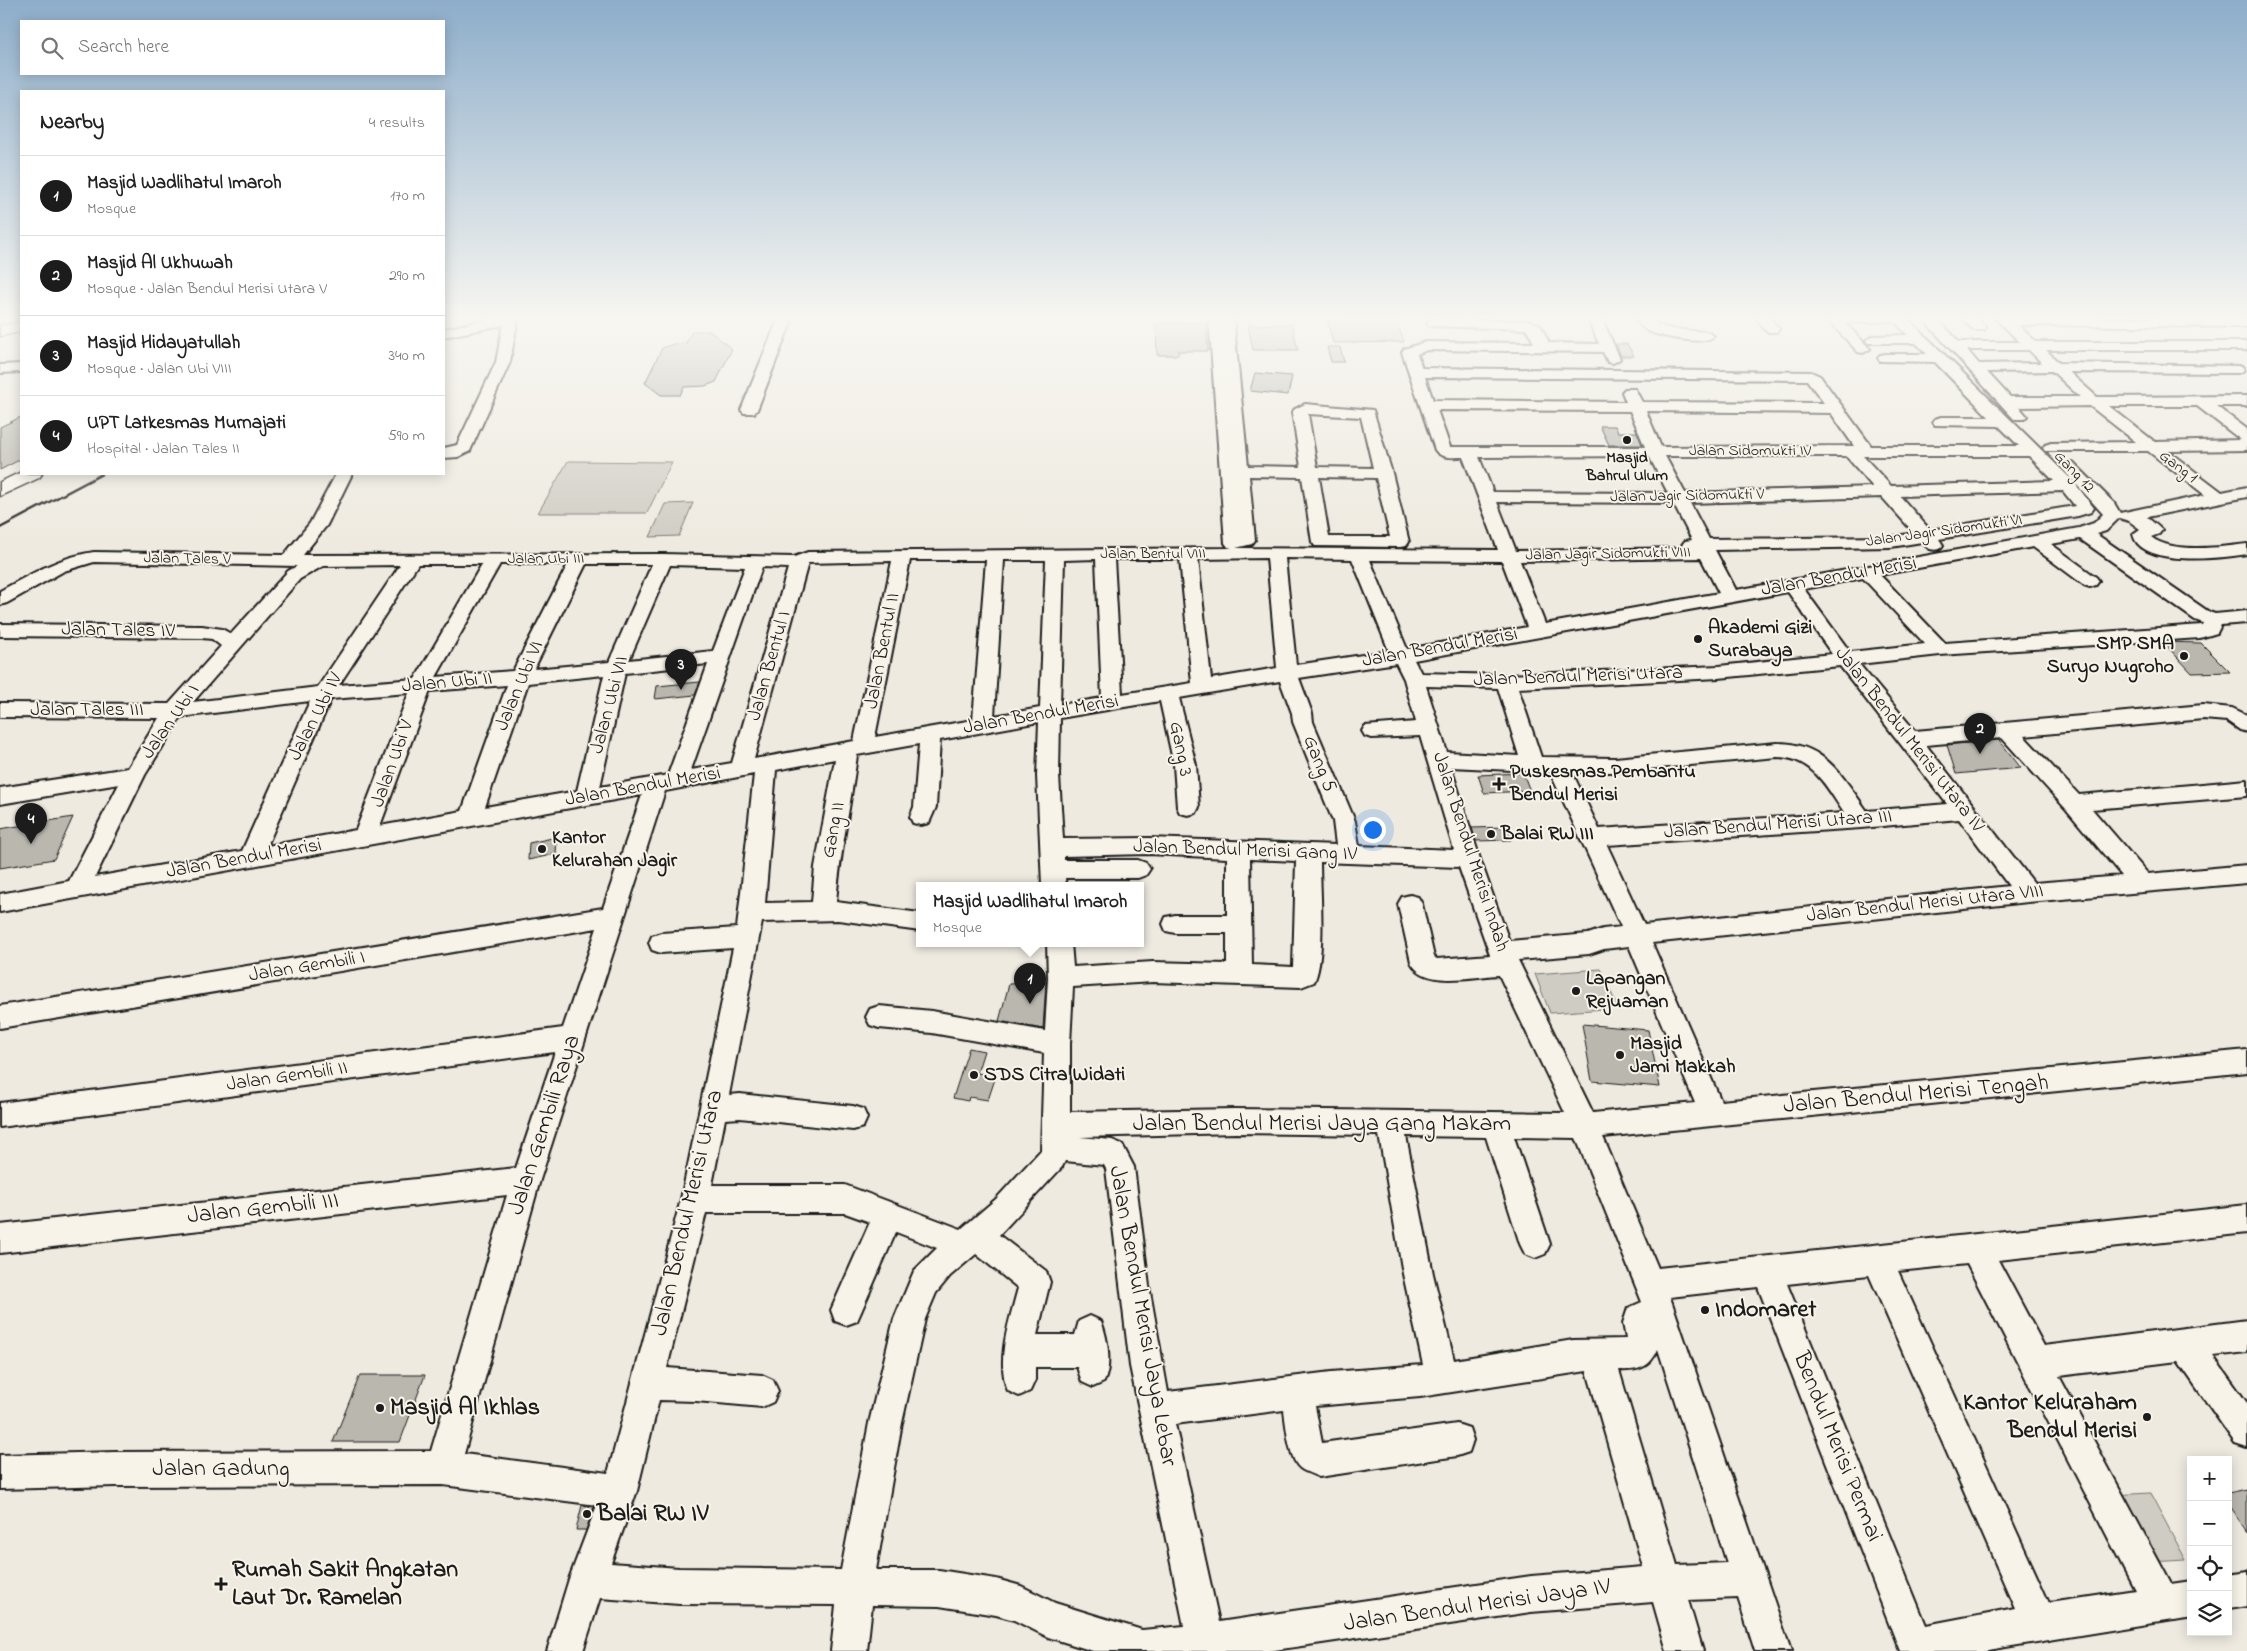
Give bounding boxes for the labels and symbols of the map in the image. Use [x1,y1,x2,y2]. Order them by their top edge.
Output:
marker: Masjid Bahrul Ulum [1621,434,1633,446]
street label: Jalan Sidomukti IV [1689,439,1812,463]
street label: Gang 12 [2048,445,2100,499]
street label: Gang 1 [2154,445,2202,489]
place label: Masjid Bahrul Ulum [1585,446,1669,488]
street label: Jalan Jagir Sidomukti V [1610,483,1765,509]
street label: Jalan Jagir Sidomukti VI [1864,508,2024,554]
street label: Jalan Jagir Sidomukti VIII [1525,541,1691,567]
street label: Jalan Bentul VIII [1100,542,1206,566]
street label: Jalan Tales V [143,546,231,572]
street label: Jalan Ubi III [508,547,584,571]
street label: Jalan Bendul Merisi [1759,549,1919,605]
street label: Jalan Bentul II [858,590,908,712]
street label: Jalan Bentul I [740,608,800,724]
place label: Akademi Gizi Surabaya [1708,614,1813,667]
street label: Jalan Tales IV [61,616,176,646]
street label: Jalan Bendul Merisi [1360,620,1520,676]
place label: SMP SMA Suryo Nugroho [2047,630,2174,683]
marker: Akademi Gizi Surabaya [1692,633,1704,645]
street label: Jalan Ubi VI [488,636,552,736]
street label: Jalan Bendul Merisi Utara IV [1827,641,1991,840]
pin: 3 [665,649,697,690]
marker: SMP SMA Suryo Nugroho [2178,650,2190,662]
street label: Jalan Ubi VII [583,653,637,757]
street label: Jalan Bendul Merisi Utara [1473,659,1683,695]
street label: Jalan Ubi II [401,665,493,701]
street label: Jalan Ubi IV [281,667,351,766]
street label: Jalan Ubi I [134,678,208,766]
street label: Jalan Bendul Merisi [961,687,1121,743]
street label: Jalan Tales III [30,696,144,725]
pin: 2 [1964,713,1996,754]
street label: Jalan Ubi V [364,716,422,812]
street label: Gang 3 [1159,719,1200,779]
street label: Gang 5 [1294,731,1343,797]
street label: Jalan Bendul Merisi Indah [1424,748,1516,956]
place label: Puskesmas Pembantu Bendul Merisi [1509,758,1696,810]
street label: Jalan Bendul Merisi [563,759,723,815]
marker: Puskesmas Pembantu Bendul Merisi [1492,777,1506,791]
street label: Gang II [814,799,855,861]
pin: 4 [15,803,47,844]
street label: Jalan Bendul Merisi Utara III [1663,803,1893,847]
your location [1360,817,1386,843]
place label: Balai RW III [1500,820,1594,849]
place label: Kantor Kelurahan Jagir [552,824,678,877]
marker: Balai RW III [1485,828,1497,840]
street label: Jalan Bendul Merisi [164,831,324,887]
street label: Jalan Bendul Merisi Gang IV [1133,833,1358,870]
marker: Kantor Kelurahan Jagir [536,843,548,855]
street label: Jalan Bendul Merisi Utara VIII [1805,877,2045,931]
street label: Jalan Gembili I [247,943,367,991]
pin: 1 [1014,963,1046,1004]
place label: Lapangan Rejuaman [1586,965,1669,1017]
marker: Lapangan Rejuaman [1570,985,1582,997]
street label: Jalan Gembili Raya [499,1030,592,1220]
place label: Masjid Jami Makkah [1630,1030,1735,1082]
marker: Masjid Jami Makkah [1614,1049,1626,1061]
street label: Jalan Gembili II [225,1054,349,1100]
place label: SDS Citra Widati [984,1061,1126,1090]
street label: Jalan Bendul Merisi Tengah [1782,1066,2050,1124]
marker: SDS Citra Widati [968,1069,980,1081]
street label: Jalan Bendul Merisi Utara [643,1086,733,1340]
street label: Jalan Bendul Merisi Jaya Gang Makam [1133,1107,1511,1143]
street label: Jalan Bendul Merisi Jaya Lebar [1097,1163,1186,1470]
street label: Jalan Gembili III [185,1184,341,1234]
place label: Indomaret [1715,1293,1817,1328]
marker: Indomaret [1699,1304,1711,1316]
street label: Bendul Merisi Permai [1783,1346,1891,1547]
place label: Kantor Keluraham Bendul Merisi [1963,1386,2137,1449]
place label: Masjid Al Ikhlas [390,1391,540,1426]
marker: Masjid Al Ikhlas [374,1402,386,1414]
marker: Kantor Keluraham Bendul Merisi [2141,1411,2153,1423]
street label: Jalan Gadung [152,1452,290,1487]
place label: Balai RW IV [596,1497,709,1532]
marker: Balai RW IV [581,1508,593,1520]
place label: Rumah Sakit Angkatan Laut Dr. Ramelan [232,1553,458,1616]
street label: Jalan Bendul Merisi Jaya IV [1341,1570,1613,1643]
marker: Rumah Sakit Angkatan Laut Dr. Ramelan [214,1577,228,1591]

